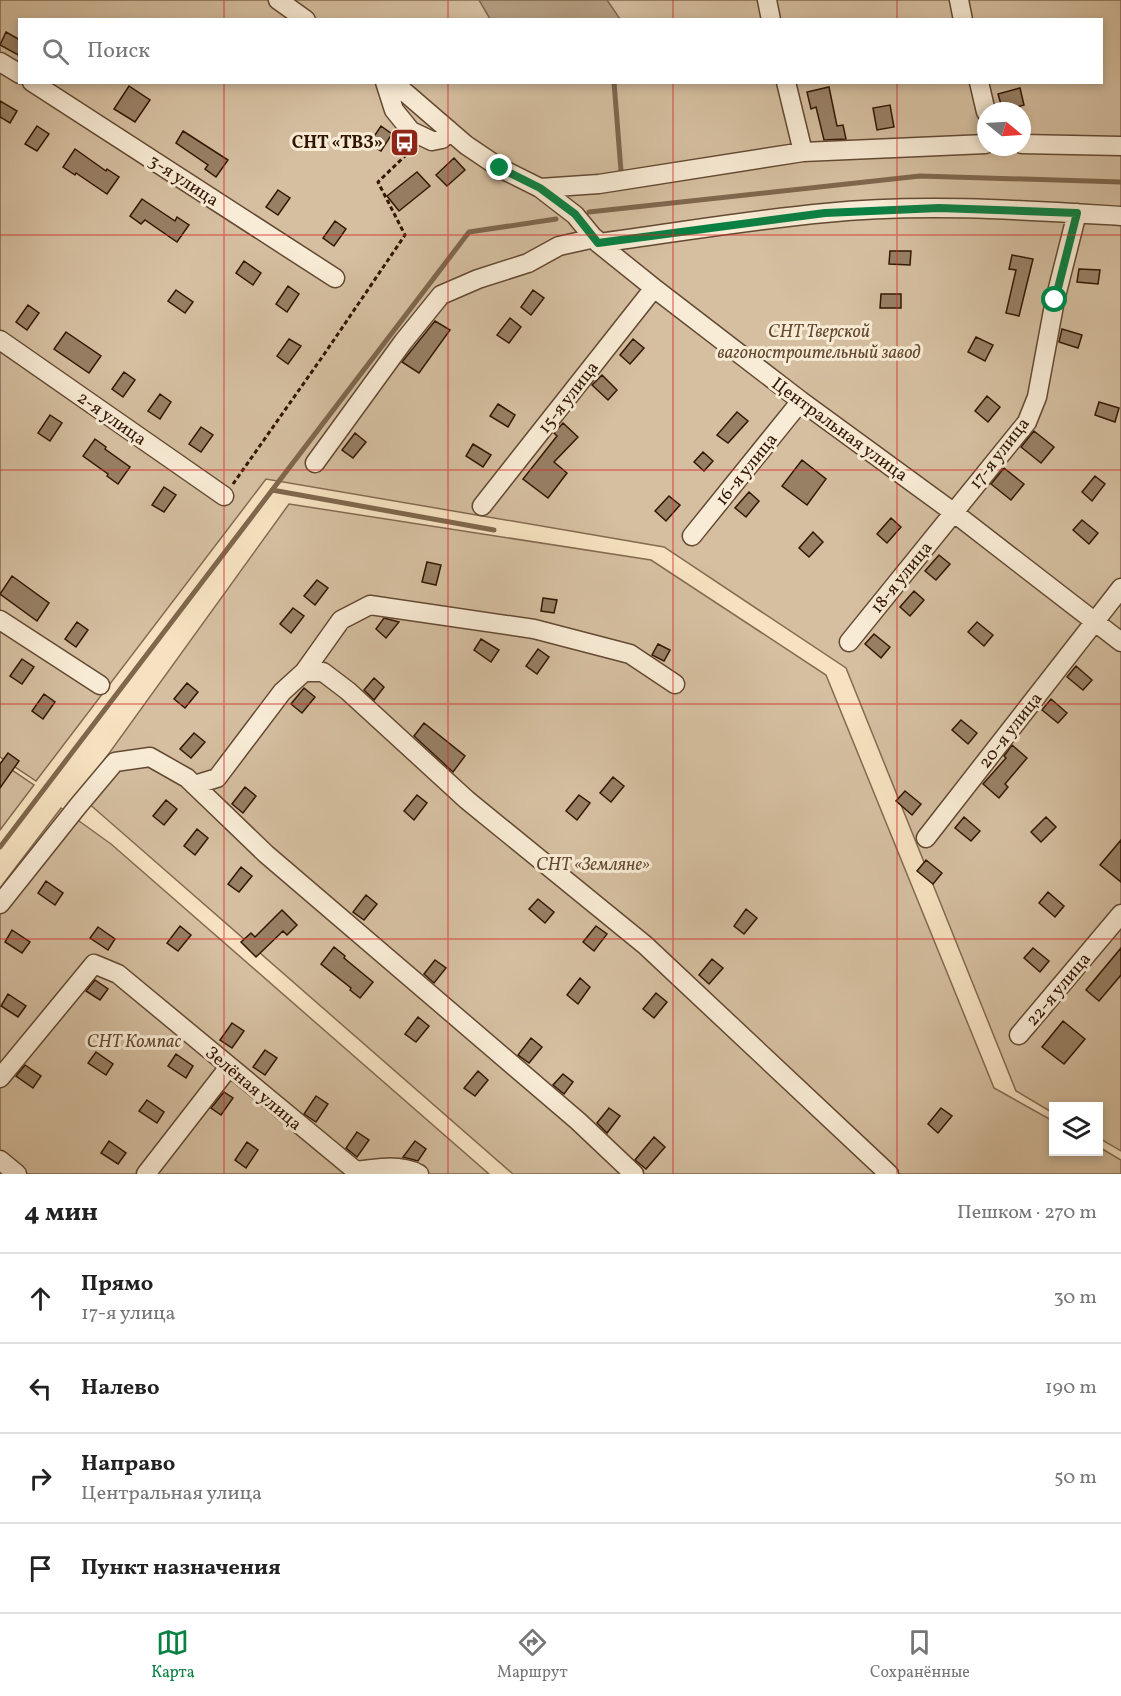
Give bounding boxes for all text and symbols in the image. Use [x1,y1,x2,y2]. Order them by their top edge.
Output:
search box [18,18,1103,84]
icon: search [39,35,72,68]
text: Поиск [87,36,150,67]
north arrow [977,102,1031,156]
bus stop icon: СНТ «ТВЗ» [388,126,420,158]
place label: СНТ «ТВЗ» [292,131,383,156]
street label: 3-я улица [143,149,223,213]
route end [486,154,512,180]
route start [1041,286,1067,312]
park label: СНТ Тверской вагоностроительный завод [718,320,921,366]
street label: 15-я улица [533,356,605,439]
street label: Центральная улица [766,372,912,488]
street label: 2-я улица [71,386,151,452]
street label: 17-я улица [964,413,1036,495]
street label: 16-я улица [710,428,784,512]
street label: 18-я улица [865,537,939,619]
street label: 20-я улица [973,687,1049,774]
park label: СНТ «Земляне» [536,853,650,878]
street label: 22-я улица [1021,948,1097,1032]
park label: СНТ Компас [87,1030,182,1055]
street label: Зелёная улица [199,1041,307,1137]
map controls [1049,1102,1103,1156]
button: layers [1049,1102,1103,1156]
text: 4 мин [24,1195,98,1231]
text: Пешком · 270 m [957,1199,1097,1227]
text: Прямо [81,1269,153,1300]
icon: ahead [24,1282,57,1315]
text: 30 m [1053,1284,1097,1312]
text: 17-я улица [81,1300,176,1328]
icon: left [24,1372,57,1405]
text: Налево [81,1373,160,1404]
text: 190 m [1045,1374,1097,1402]
text: Направо [81,1449,175,1480]
icon: right [24,1462,57,1495]
text: 50 m [1054,1464,1097,1492]
text: Центральная улица [81,1480,262,1508]
icon: arrive [24,1552,57,1585]
text: Пункт назначения [81,1553,281,1584]
tab: Карта [151,1626,195,1684]
tab: Маршрут [497,1626,568,1684]
tab: Сохранённые [870,1626,970,1684]

